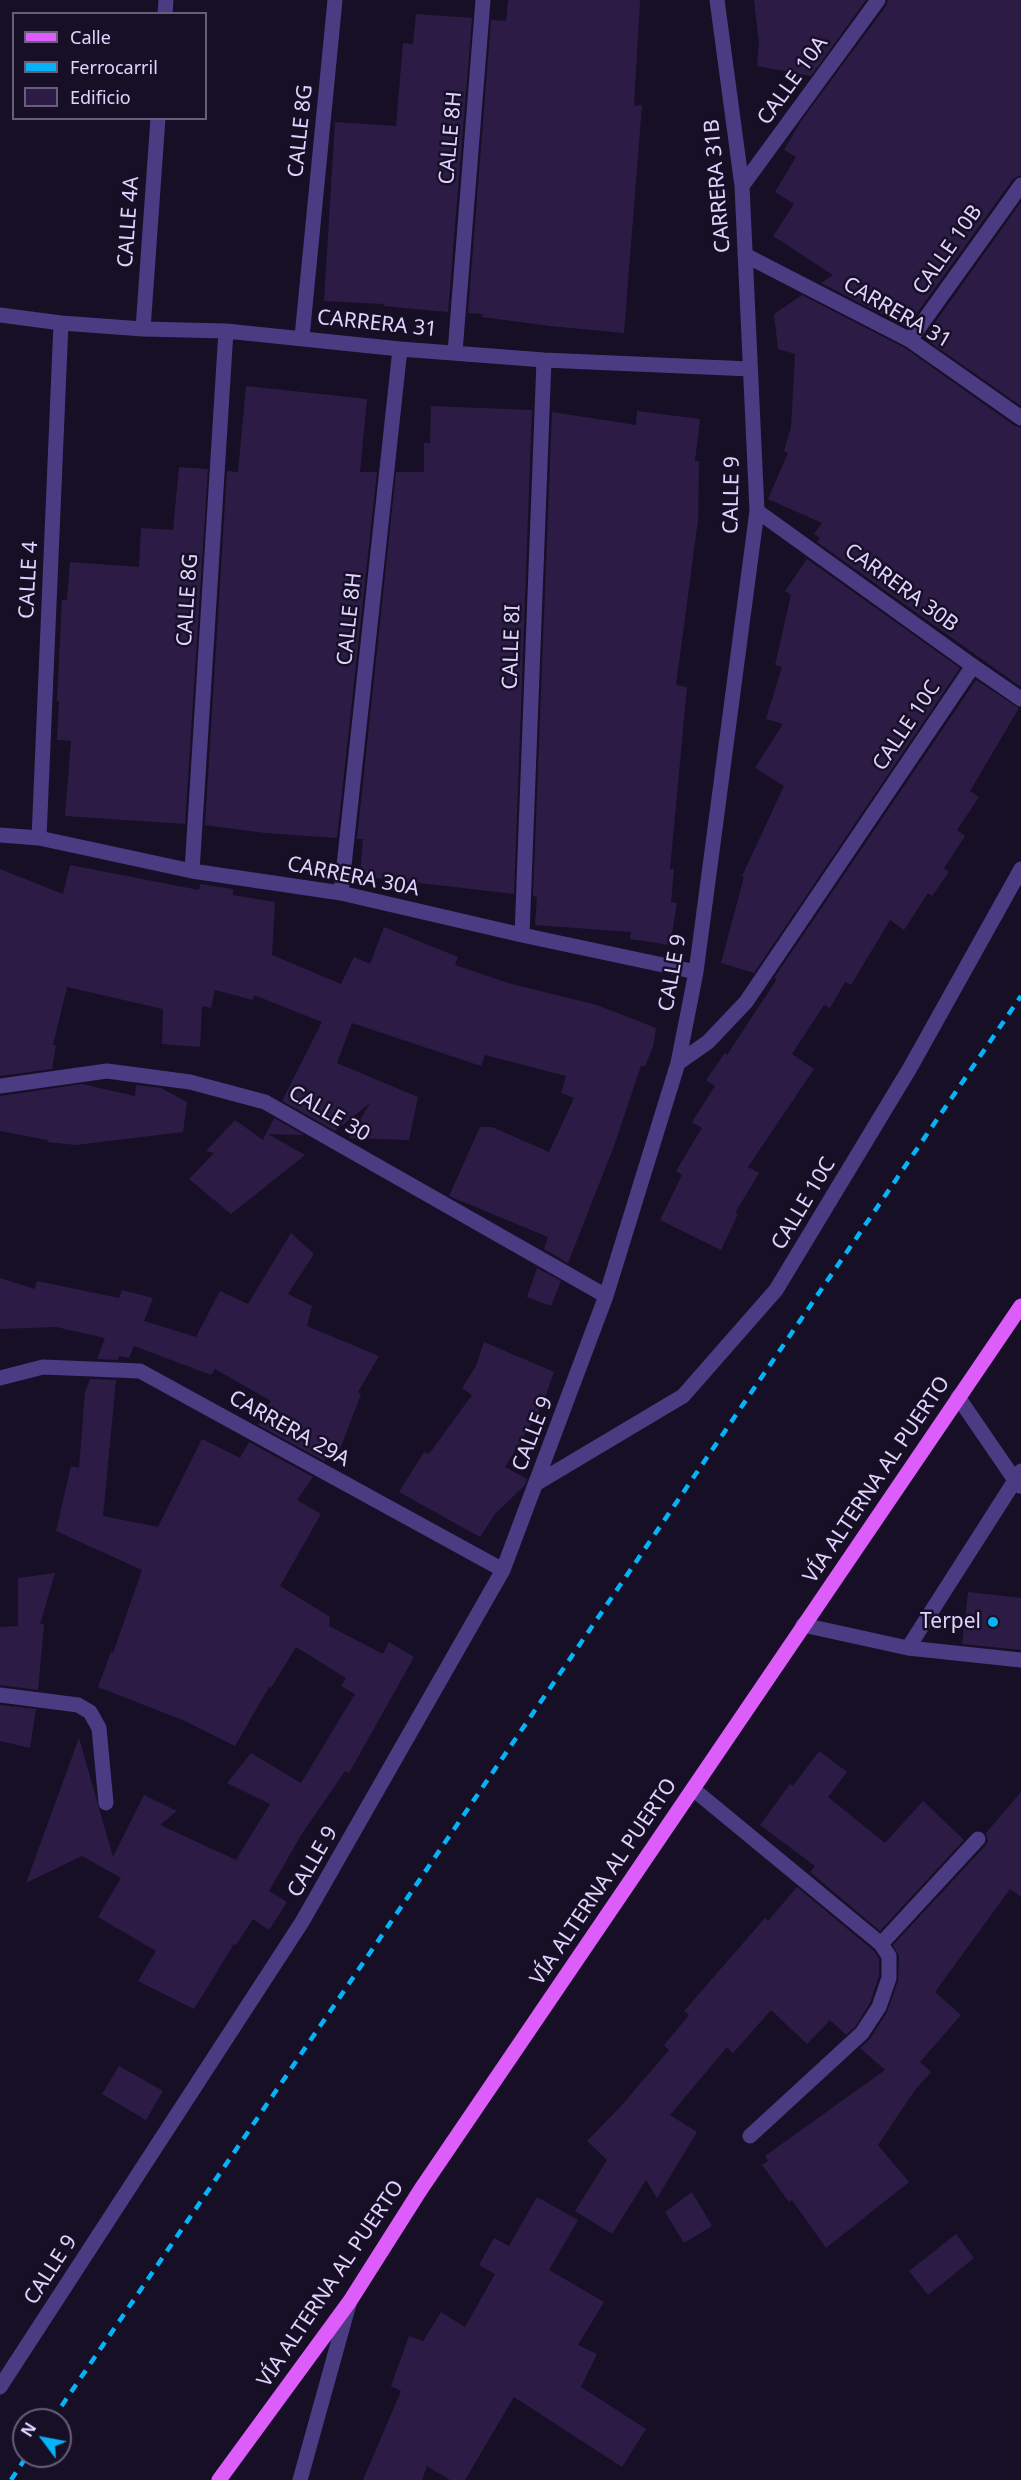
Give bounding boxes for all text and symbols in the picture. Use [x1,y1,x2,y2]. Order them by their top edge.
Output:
legend [12,12,207,120]
text: Calle [70,25,111,49]
street label: CALLE 10A [752,32,834,130]
text: Ferrocarril [70,55,158,79]
street label: CALLE 8G [284,83,318,179]
text: Edificio [70,85,131,109]
street label: CALLE 8H [434,90,468,186]
street label: CARRERA 31B [700,118,736,254]
street label: CALLE 4A [113,176,145,268]
street label: CALLE 10B [908,200,988,300]
street label: CARRERA 31 [839,272,955,354]
street label: CARRERA 31 [316,305,438,343]
street label: CALLE 9 [719,456,745,534]
street label: CARRERA 30B [839,538,963,638]
street label: CALLE 4 [14,540,44,620]
street label: CALLE 8G [172,553,204,647]
street label: CALLE 8H [333,571,367,667]
street label: CALLE 8I [498,604,526,690]
street label: CALLE 10C [868,676,946,776]
street label: CARRERA 30A [285,852,421,902]
street label: CALLE 9 [654,932,692,1014]
street label: CALLE 30 [284,1081,374,1147]
street label: CALLE 10C [767,1153,841,1255]
street label: VÍA ALTERNA AL PUERTO [798,1372,956,1588]
street label: CARRERA 29A [224,1386,354,1472]
street label: CALLE 9 [507,1393,559,1475]
place label: Terpel [920,1609,981,1635]
marker: Terpel [986,1615,1000,1629]
street label: VÍA ALTERNA AL PUERTO [525,1774,683,1990]
street label: CALLE 9 [283,1822,343,1902]
street label: VÍA ALTERNA AL PUERTO [252,2176,410,2392]
street label: CALLE 9 [19,2230,83,2310]
north arrow [12,2408,72,2468]
text: N [16,2418,41,2441]

